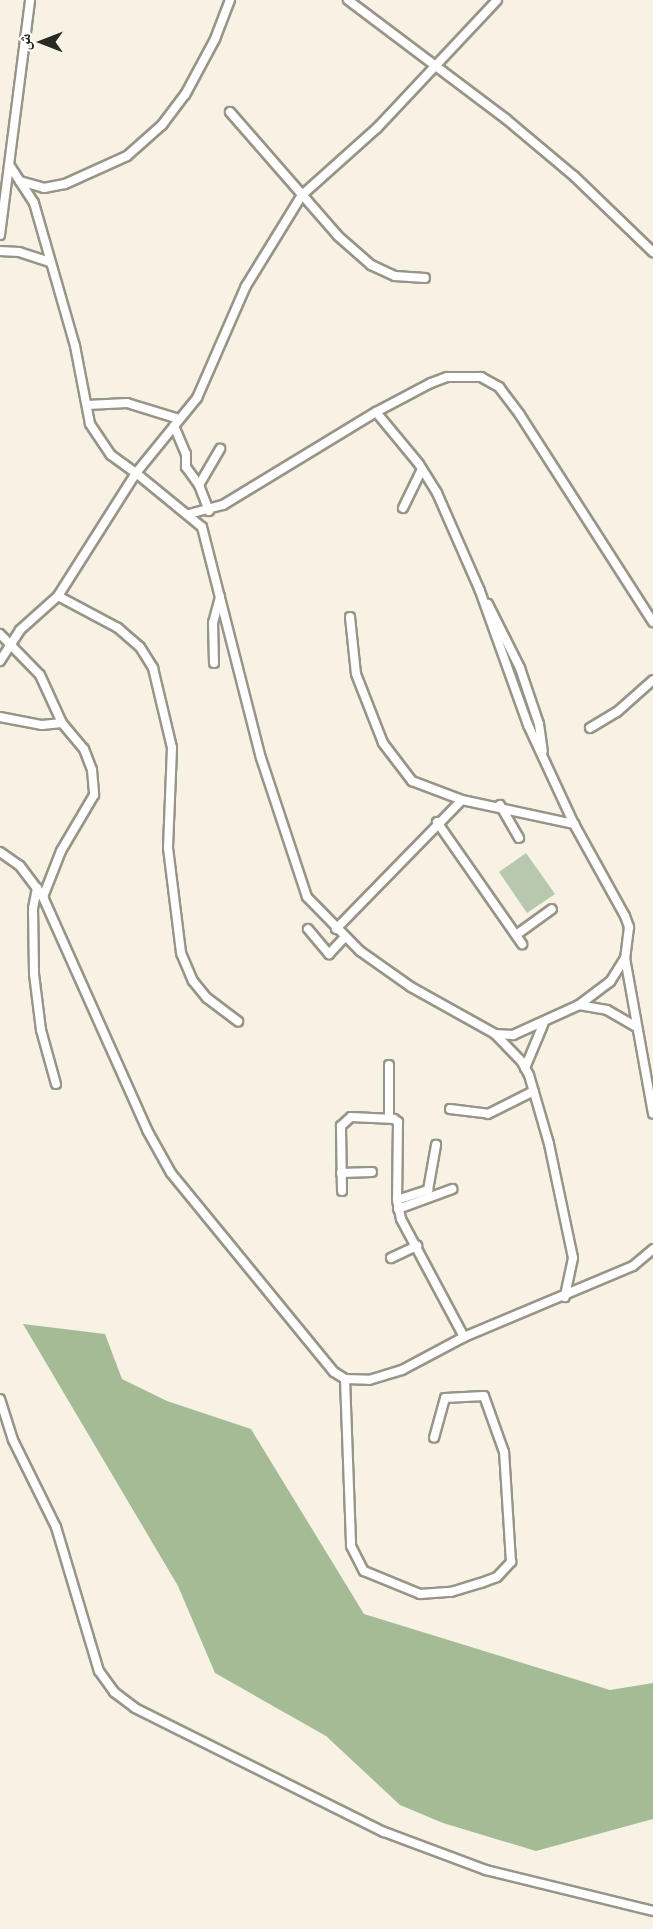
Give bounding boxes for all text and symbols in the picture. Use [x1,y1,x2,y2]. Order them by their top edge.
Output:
north arrow [12,12,72,72]
text: ش [15,34,33,51]

